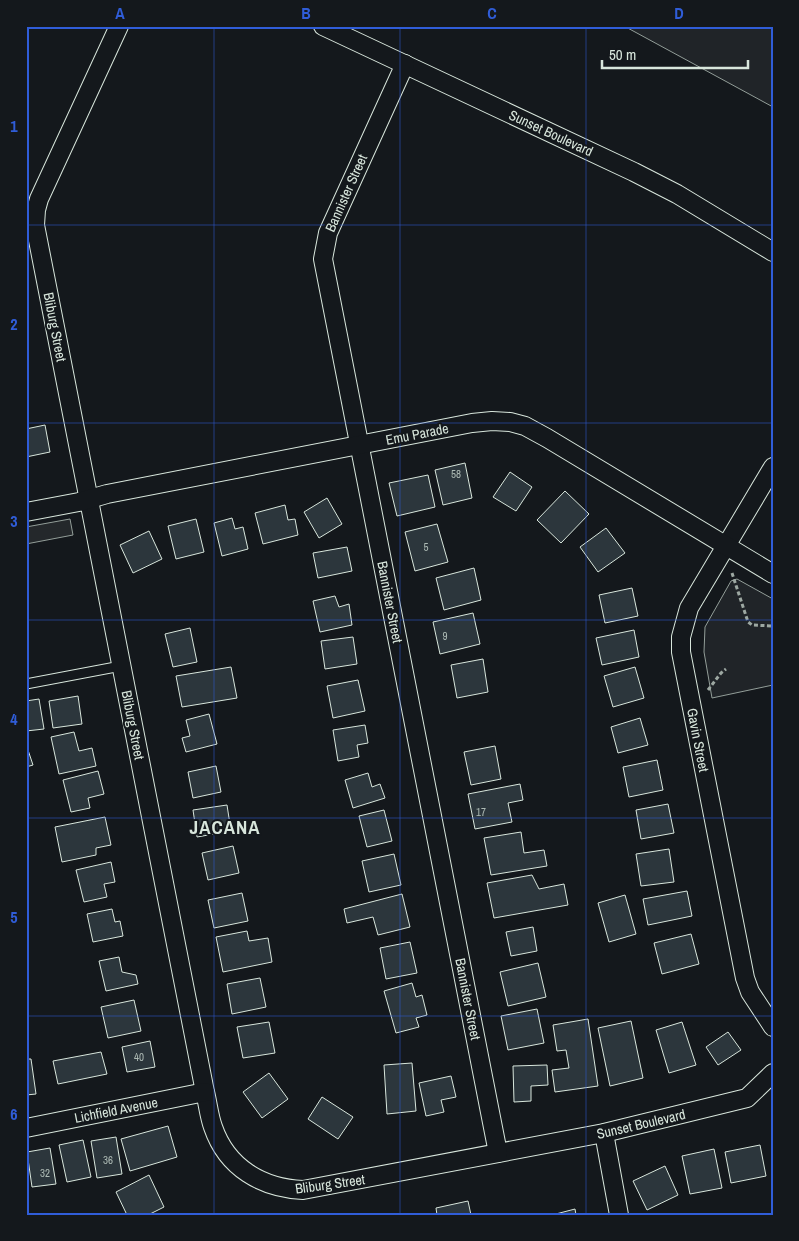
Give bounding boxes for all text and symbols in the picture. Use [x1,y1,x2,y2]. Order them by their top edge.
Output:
text: A [115,2,125,24]
text: B [301,2,311,24]
text: C [487,2,497,24]
text: D [674,2,684,24]
scale bar [602,38,748,70]
text: 50 m [609,44,636,65]
street label: Sunset Boulevard [506,106,596,160]
text: 1 [10,115,18,137]
street label: Bannister Street [321,151,371,235]
street label: Bliburg Street [39,291,71,363]
text: 2 [10,313,18,335]
street label: Emu Parade [384,419,450,449]
house number: 58 [451,467,461,481]
text: 3 [10,510,18,532]
house number: 5 [423,540,429,554]
street label: Bannister Street [373,560,407,644]
house number: 9 [442,629,448,643]
street label: Bliburg Street [117,689,149,761]
street label: Gavin Street [683,707,713,773]
text: 4 [10,708,18,730]
house number: 17 [476,805,486,819]
district label: JACANA [190,814,260,840]
text: 5 [10,906,18,928]
street label: Bannister Street [451,957,485,1041]
house number: 40 [134,1050,144,1064]
street label: Lichfield Avenue [73,1093,159,1127]
text: 6 [10,1103,18,1125]
street label: Sunset Boulevard [595,1105,687,1143]
house number: 36 [103,1153,113,1167]
house number: 32 [40,1166,50,1180]
street label: Bliburg Street [294,1170,366,1198]

